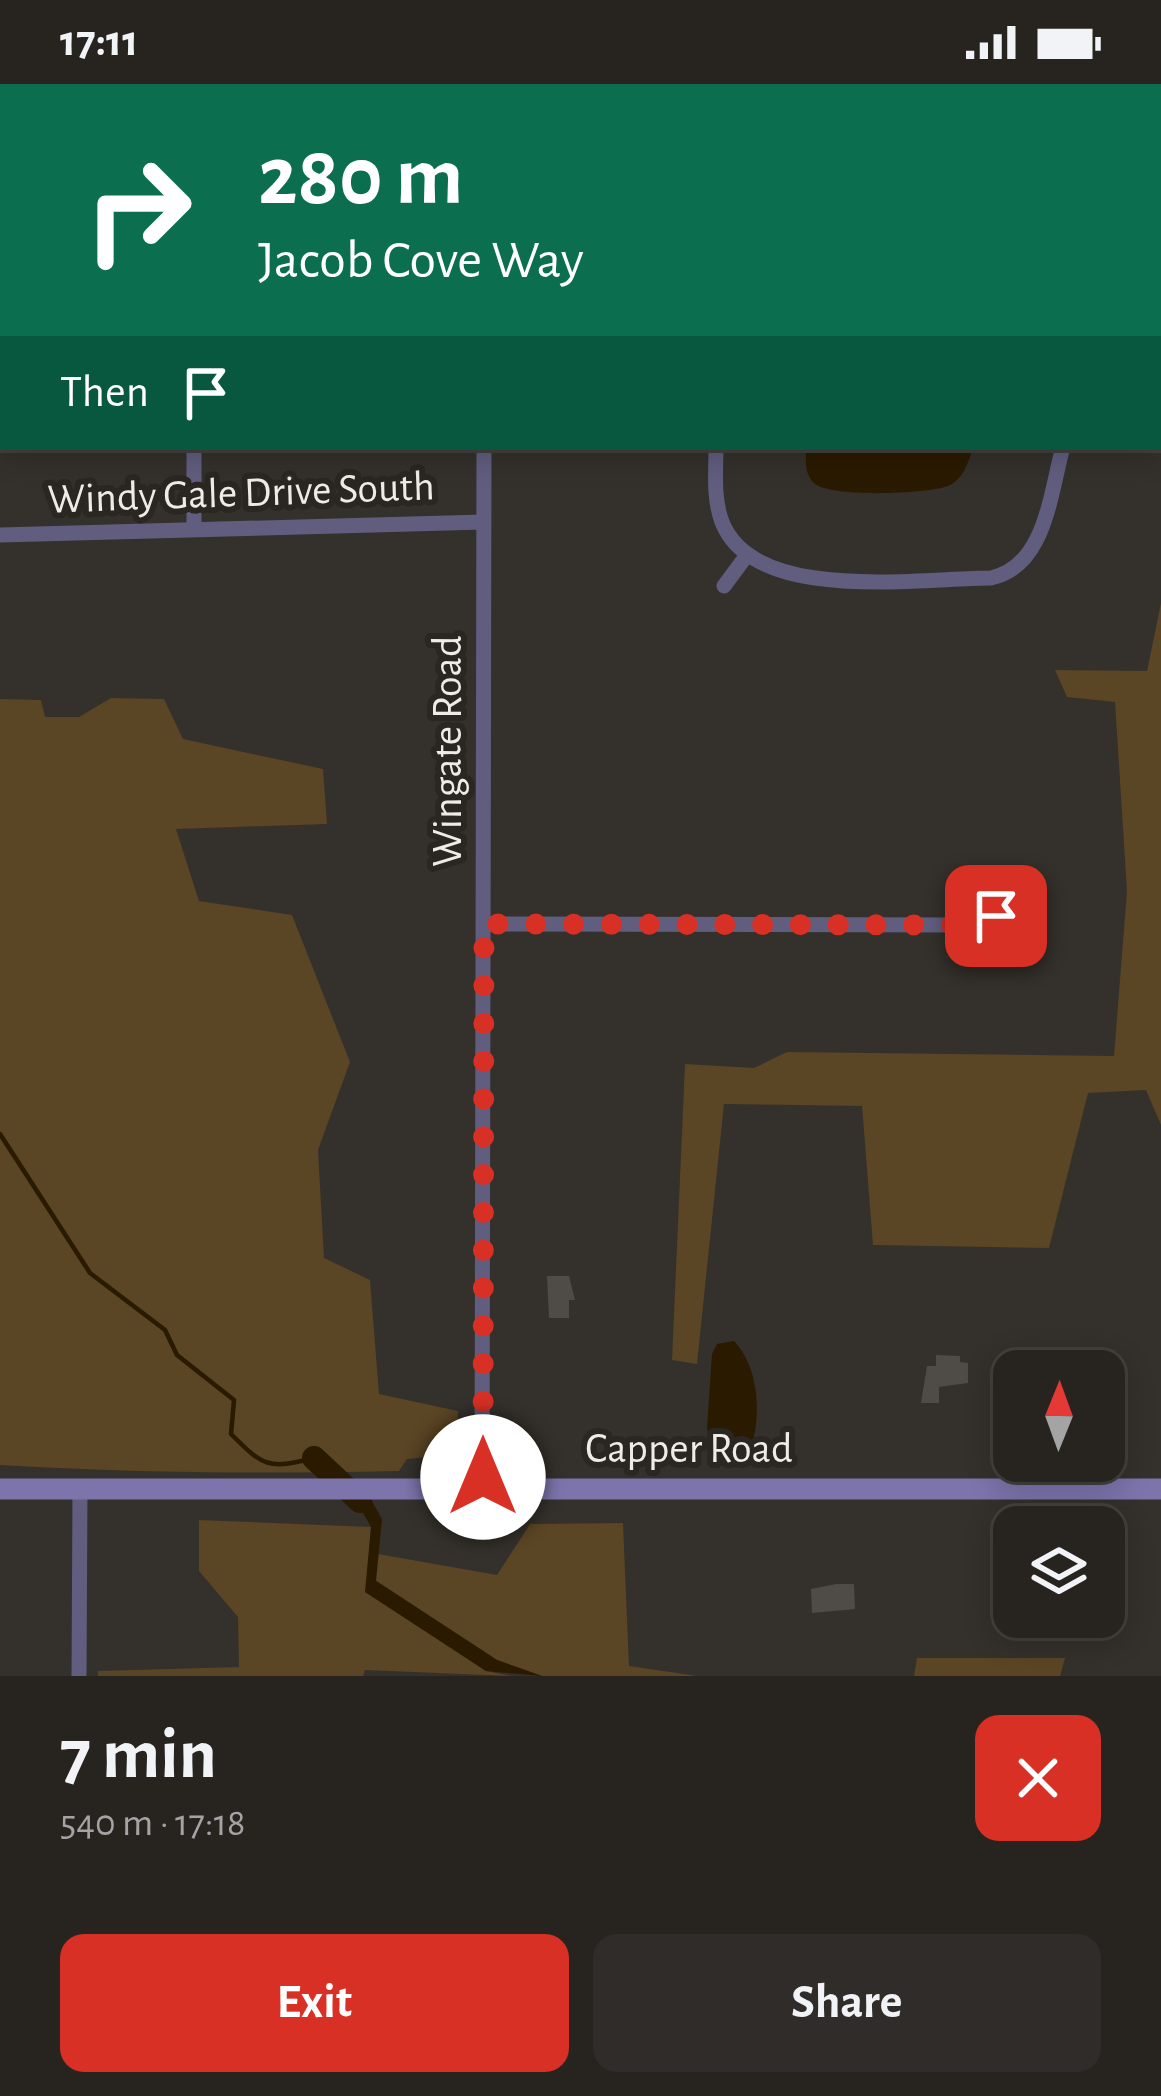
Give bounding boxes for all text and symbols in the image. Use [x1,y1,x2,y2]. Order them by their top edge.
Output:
text: 17:11 [60,19,138,64]
icon: right [60,132,216,288]
text: 280 m [258,136,463,220]
text: Jacob Cove Way [258,234,584,288]
icon: arrive [173,360,239,426]
text: Then [60,370,149,415]
street label: Windy Gale Drive South [47,465,435,521]
street label: Wingate Road [427,635,469,867]
pin [945,865,1047,967]
icon: arrive [963,883,1029,949]
north arrow [993,1350,1125,1482]
map controls [993,1350,1125,1638]
position arrow [420,1414,546,1540]
street label: Capper Road [585,1428,793,1470]
button: layers [993,1506,1125,1638]
button: close [975,1715,1101,1841]
text: 7 min [60,1719,217,1791]
text: 540 m · 17:18 [60,1804,246,1843]
button: Exit [60,1934,569,2072]
button: Share [593,1934,1101,2072]

